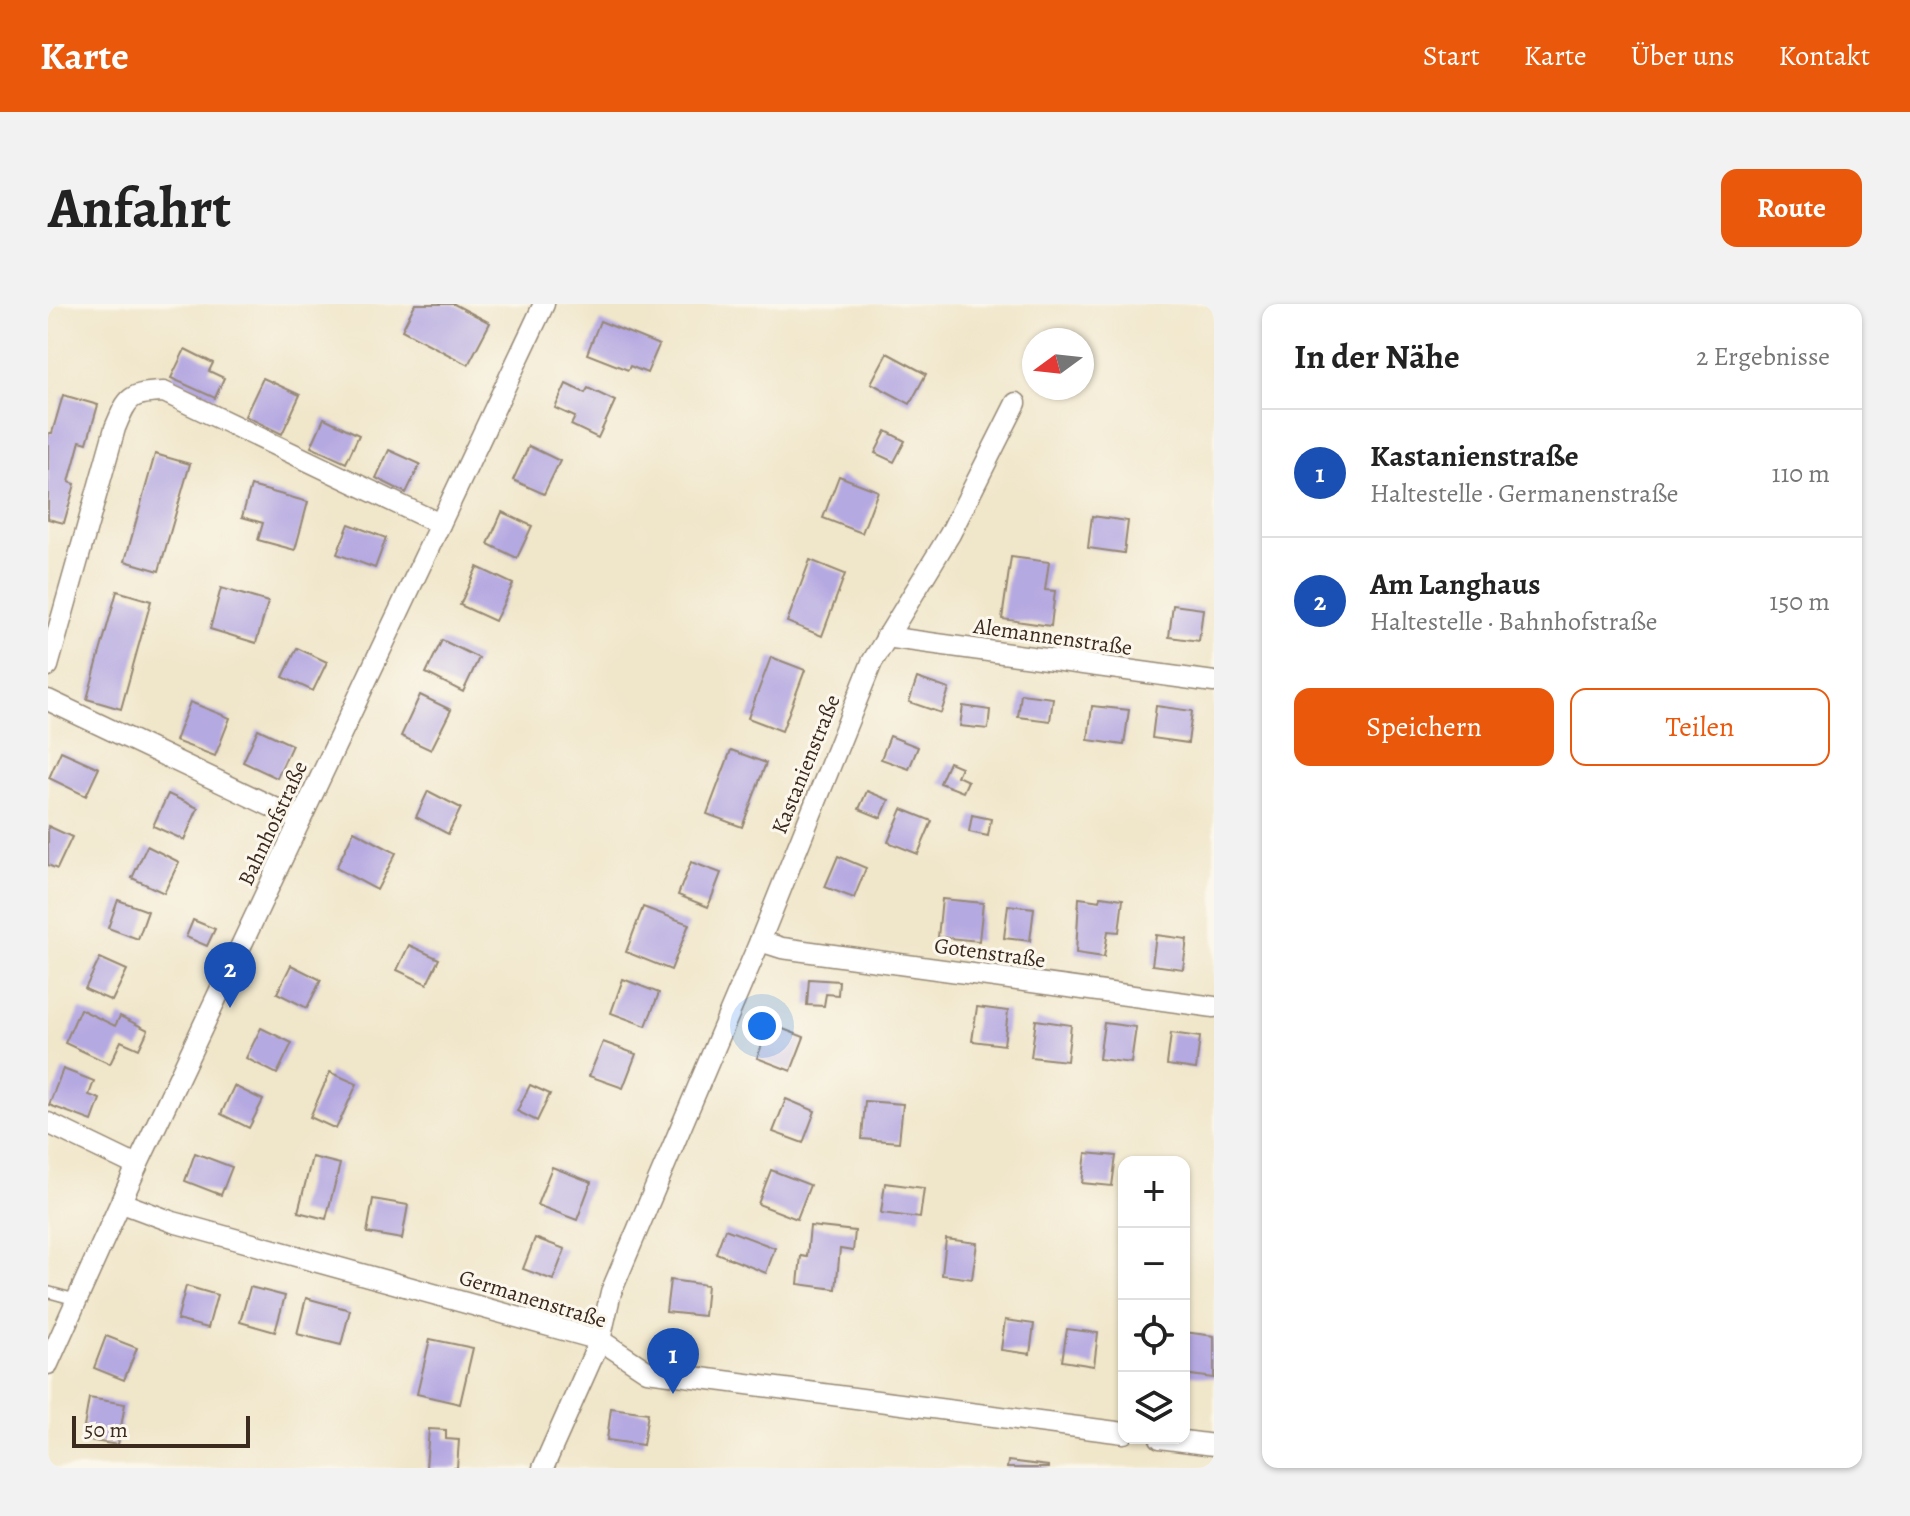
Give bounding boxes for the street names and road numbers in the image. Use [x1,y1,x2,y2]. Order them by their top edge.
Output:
street label: Alemannenstraße [971,611,1134,663]
street label: Kastanienstraße [764,690,848,839]
street label: Bahnhofstraße [231,756,315,891]
street label: Gotenstraße [932,930,1047,976]
street label: Germanenstraße [455,1262,610,1336]

